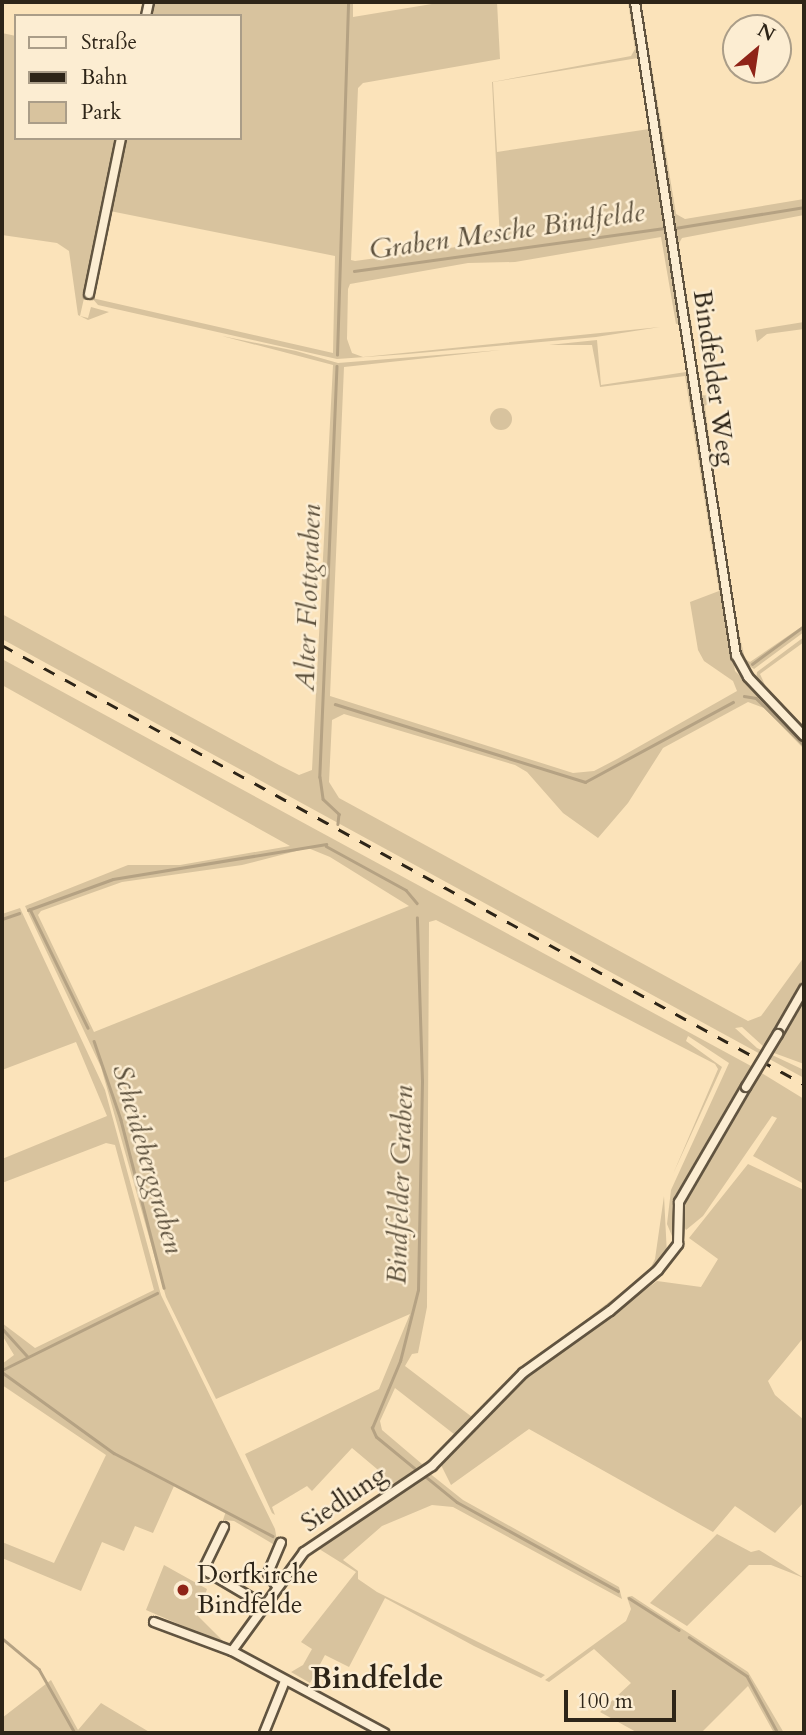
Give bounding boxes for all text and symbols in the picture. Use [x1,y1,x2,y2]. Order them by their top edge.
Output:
legend [14,14,242,140]
north arrow [722,14,792,84]
text: N [753,17,780,48]
text: Straße [81,28,137,57]
text: Bahn [81,63,128,92]
text: Park [81,98,121,127]
water label: Graben Mesche Bindfelde [367,195,647,267]
street label: Bindfelder Weg [686,288,742,468]
water label: Alter Flottgraben [288,504,328,692]
water label: Scheideberggraben [105,1061,191,1257]
water label: Bindfelder Graben [380,1085,420,1285]
street label: Siedlung [295,1459,393,1539]
place label: Dorfkirche Bindfelde [197,1559,318,1620]
marker: Dorfkirche Bindfelde [175,1582,191,1598]
district label: Bindfelde [310,1661,444,1697]
scale bar [568,1676,680,1720]
text: 100 m [577,1687,633,1716]

